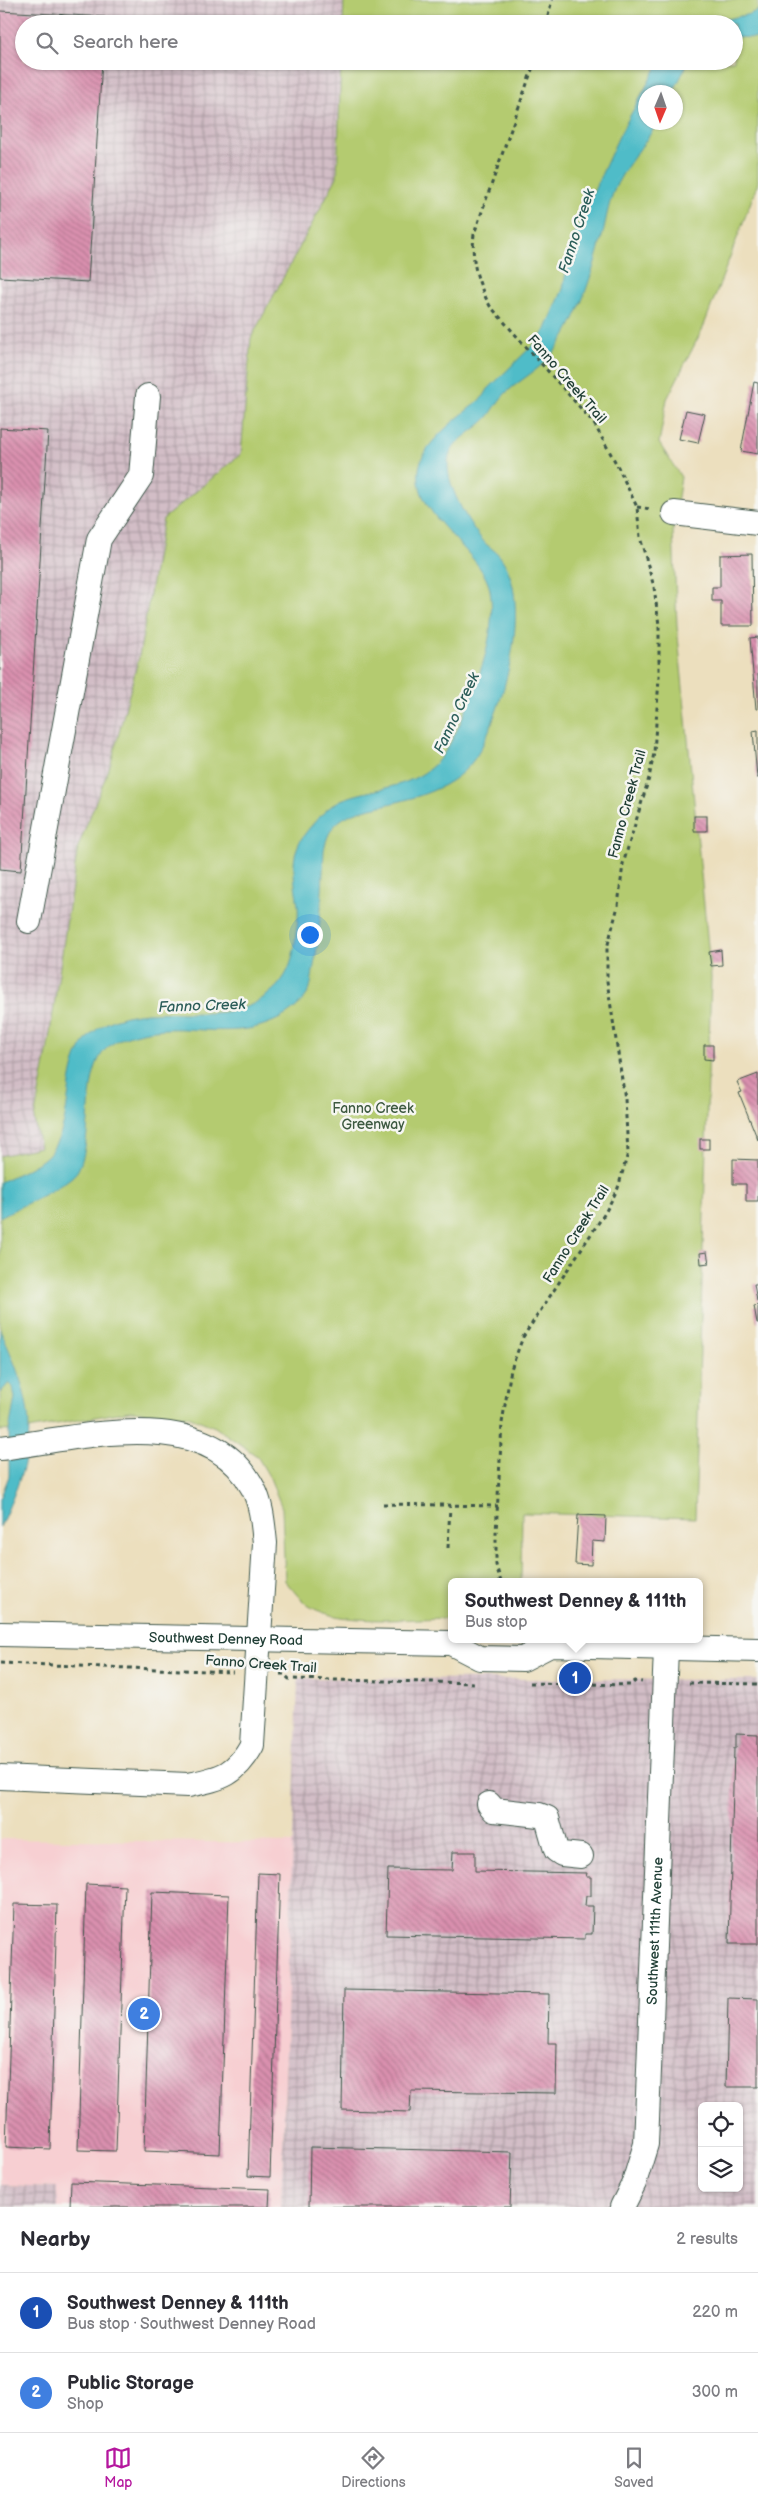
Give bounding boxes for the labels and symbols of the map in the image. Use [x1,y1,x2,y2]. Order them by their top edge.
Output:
north arrow [638,85,683,130]
water label: Fanno Creek [554,186,600,276]
street label: Fanno Creek Trail [524,331,610,427]
water label: Fanno Creek [430,669,484,757]
street label: Fanno Creek Trail [604,748,650,860]
your location [297,922,323,948]
water label: Fanno Creek [158,995,247,1017]
park label: Fanno Creek Greenway [332,1100,414,1133]
street label: Fanno Creek Trail [539,1182,613,1286]
street label: Southwest Denney Road [149,1628,303,1649]
street label: Fanno Creek Trail [205,1652,317,1676]
pin: 1 [559,1659,591,1697]
street label: Southwest 111th Avenue [643,1857,666,2005]
pin: 2 [128,1995,160,2033]

